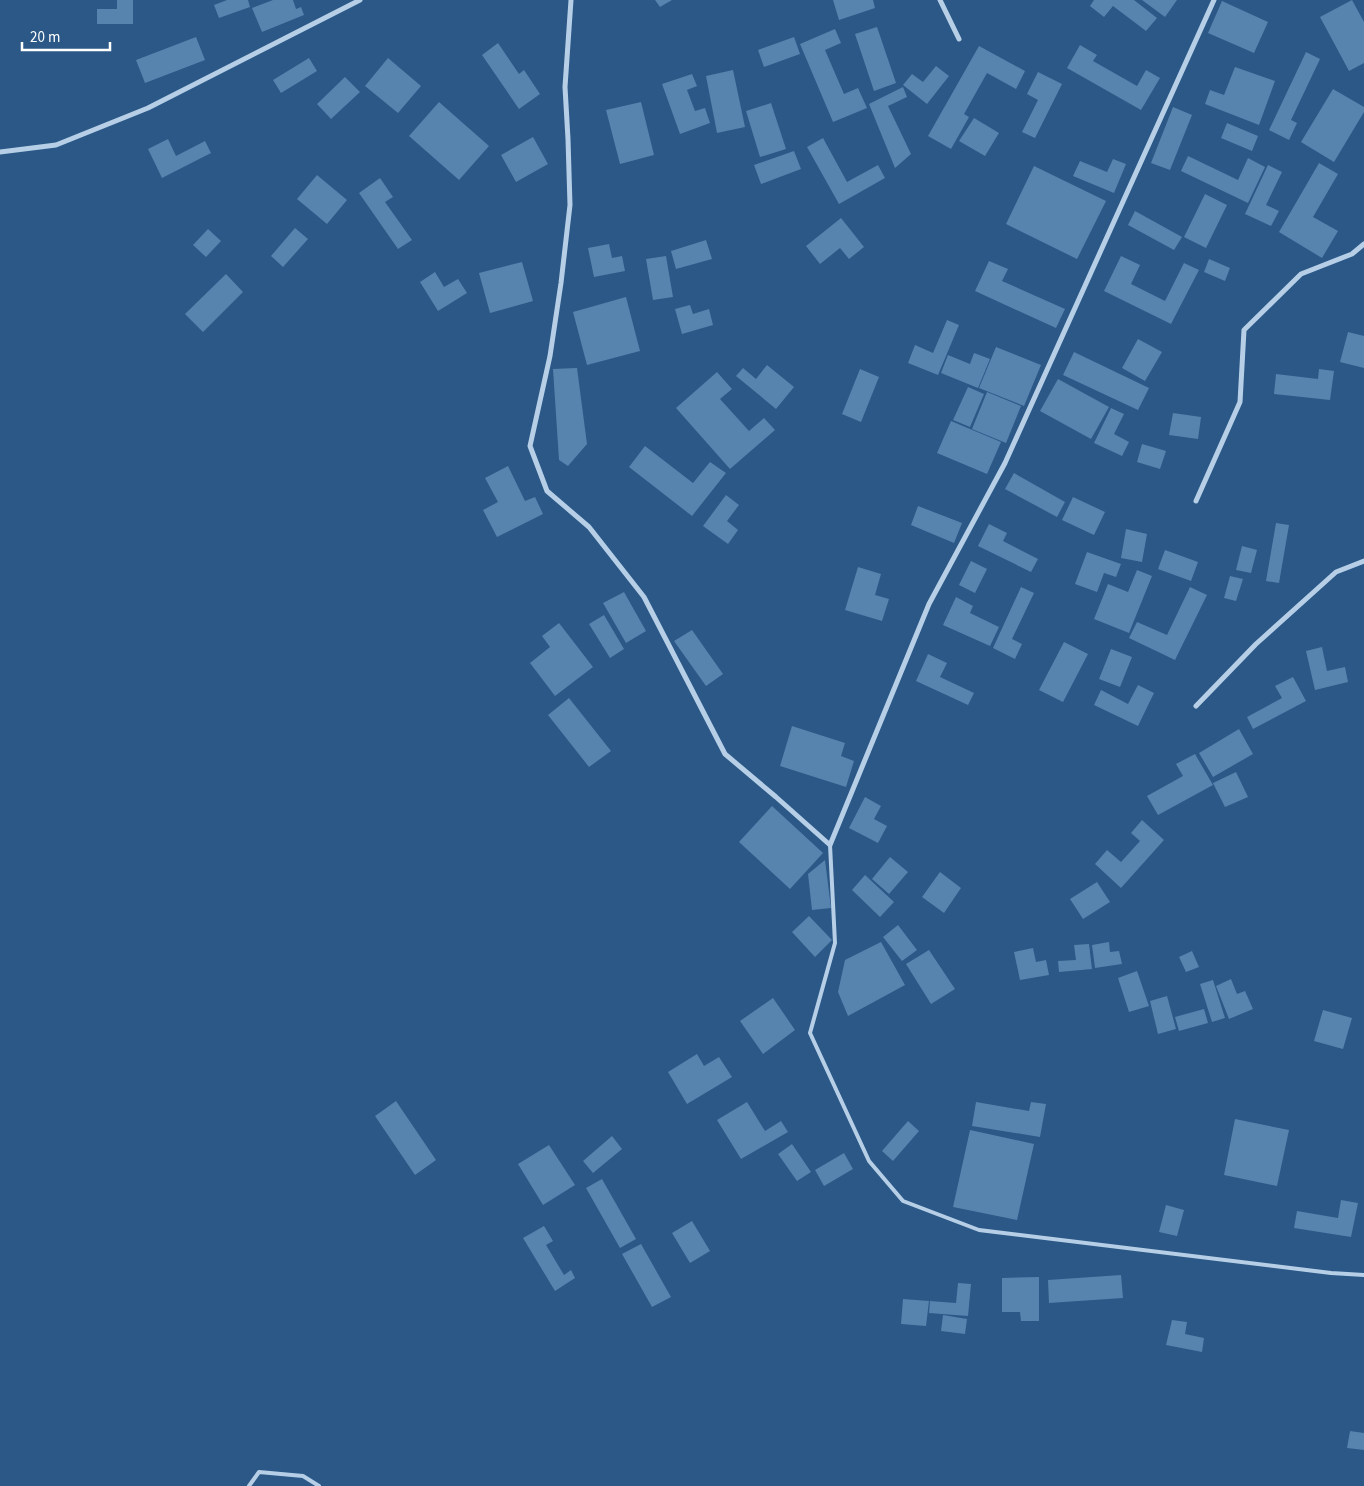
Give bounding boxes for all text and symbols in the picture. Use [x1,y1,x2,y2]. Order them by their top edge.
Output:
scale bar [22,20,110,52]
text: 20 m [30,27,60,48]

